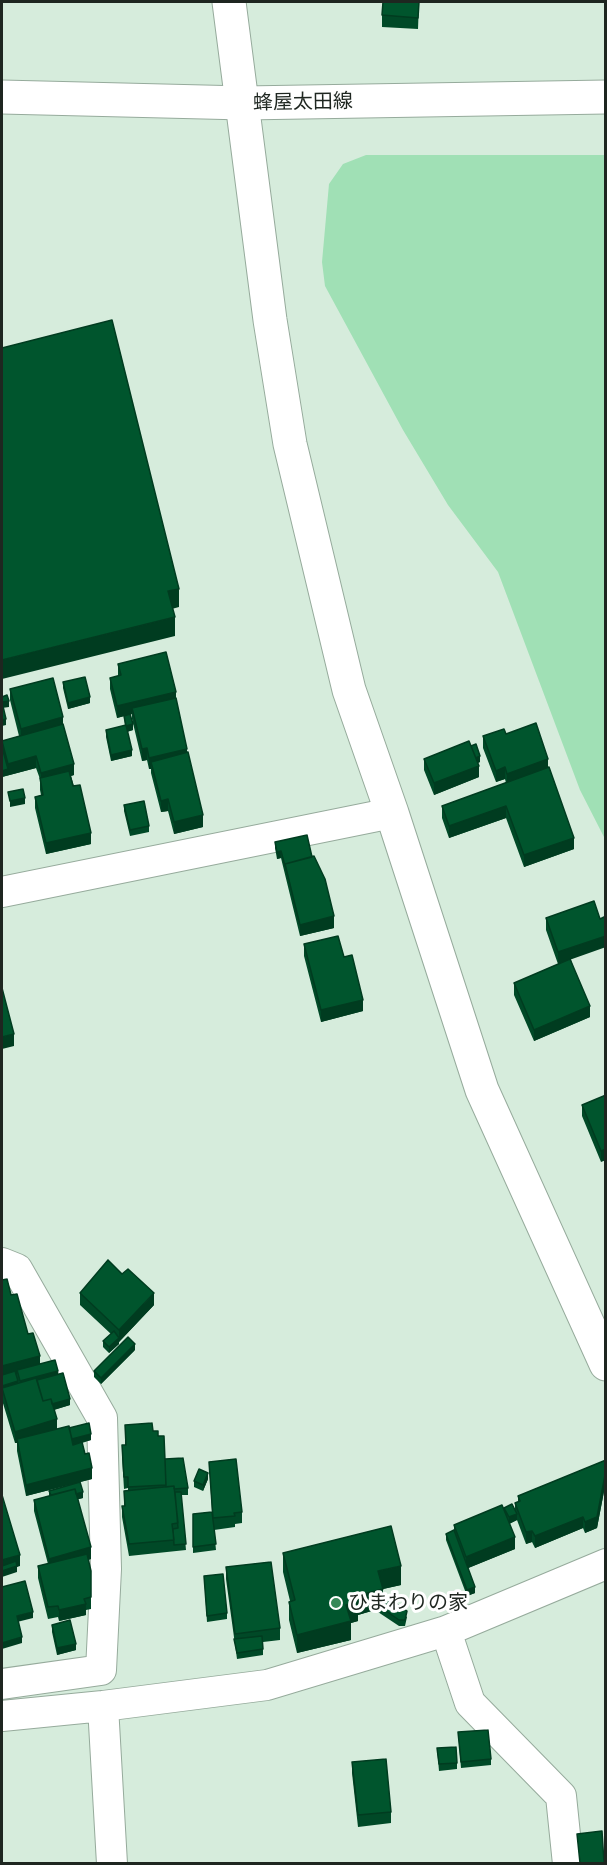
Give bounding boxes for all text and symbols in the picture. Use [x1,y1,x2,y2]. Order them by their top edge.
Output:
street label: 蜂屋太田線 [253,89,353,115]
place label: ひまわりの家 [348,1591,468,1615]
marker: ひまわりの家 [329,1596,343,1610]

